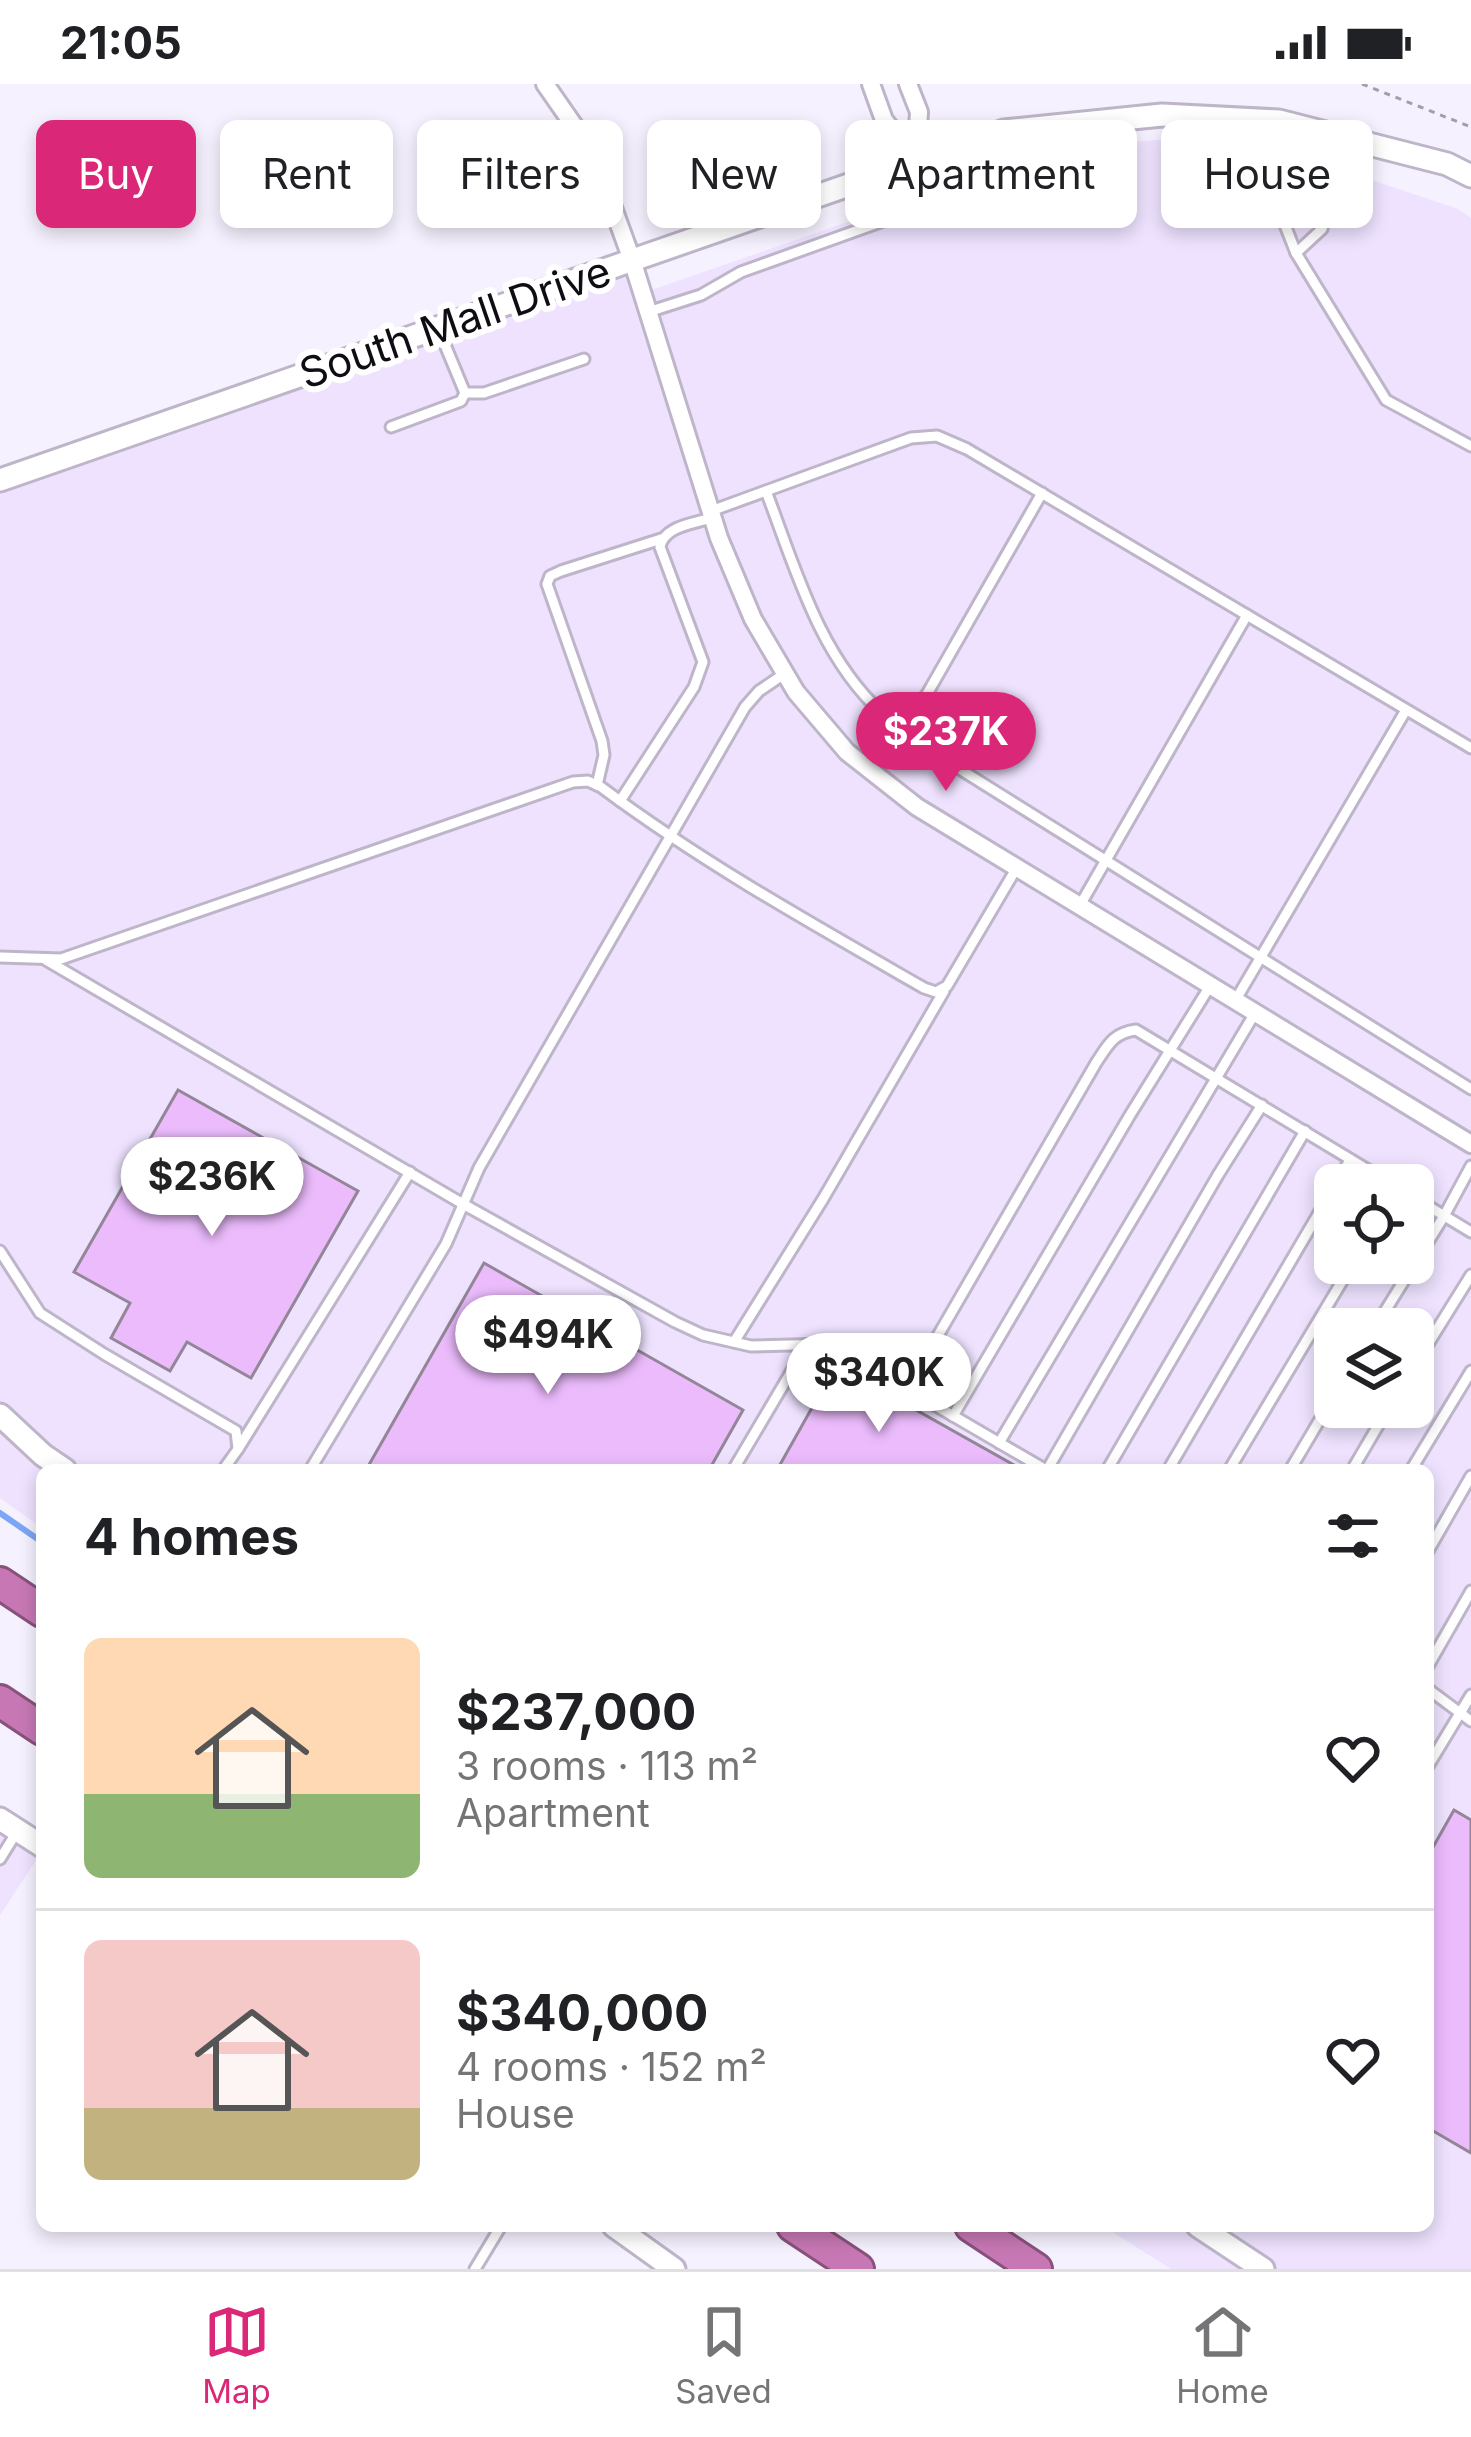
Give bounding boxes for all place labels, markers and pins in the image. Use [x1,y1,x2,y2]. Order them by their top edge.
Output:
pin: $237K [862,692,1030,794]
pin: $236K [128,1137,296,1239]
pin: $494K [464,1295,632,1397]
pin: $340K [795,1333,963,1435]

